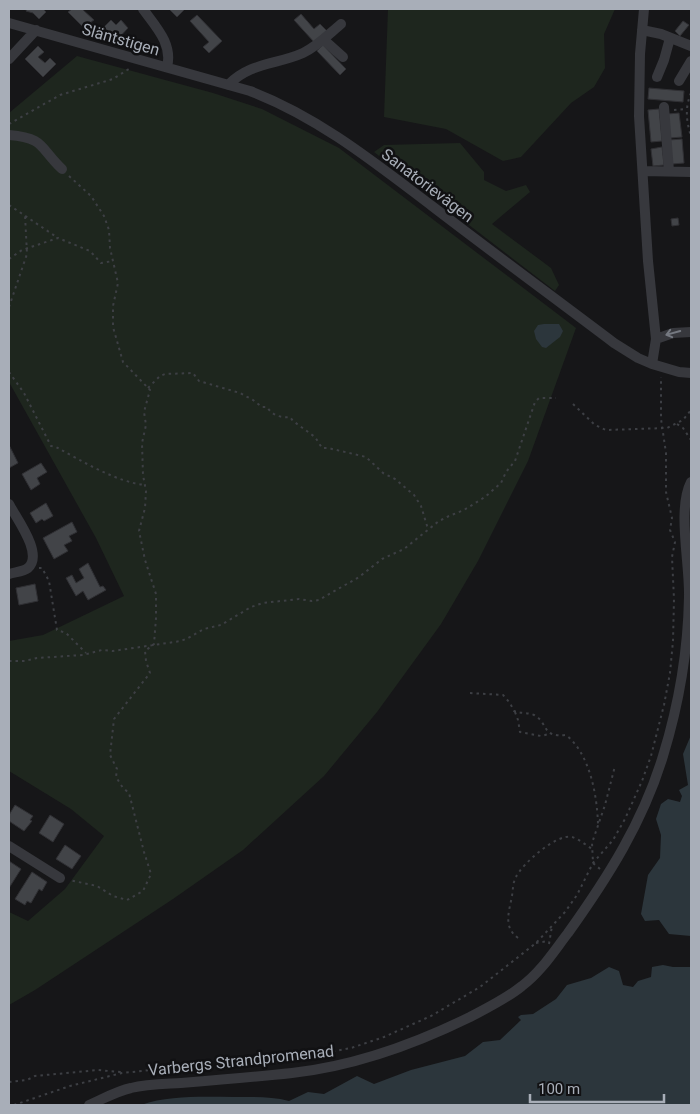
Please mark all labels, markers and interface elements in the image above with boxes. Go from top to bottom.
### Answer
street label: Släntstigen [80,19,162,60]
street label: Sanatorievägen [378,145,477,226]
one-way arrow [665,329,681,339]
street label: Varbergs Strandpromenad [147,1041,335,1080]
scale bar [530,1072,664,1104]
text: 100 m [538,1080,580,1098]

